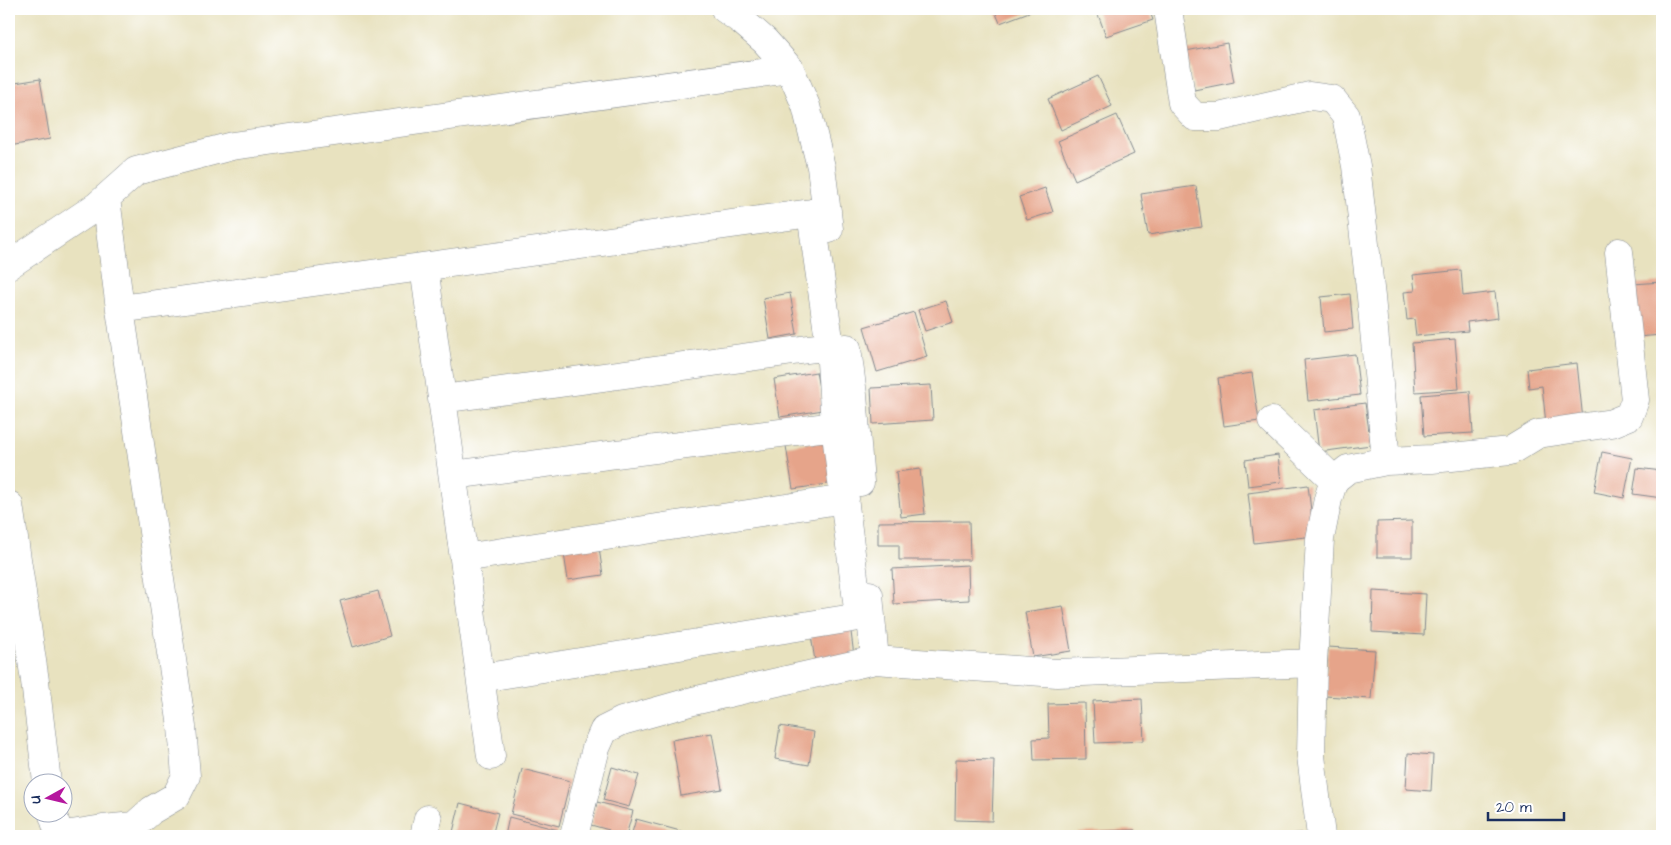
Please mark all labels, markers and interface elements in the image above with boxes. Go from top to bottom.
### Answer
north arrow [22,772,72,822]
scale bar [1488,790,1565,822]
text: U [26,794,47,805]
text: 20 m [1496,797,1532,818]

